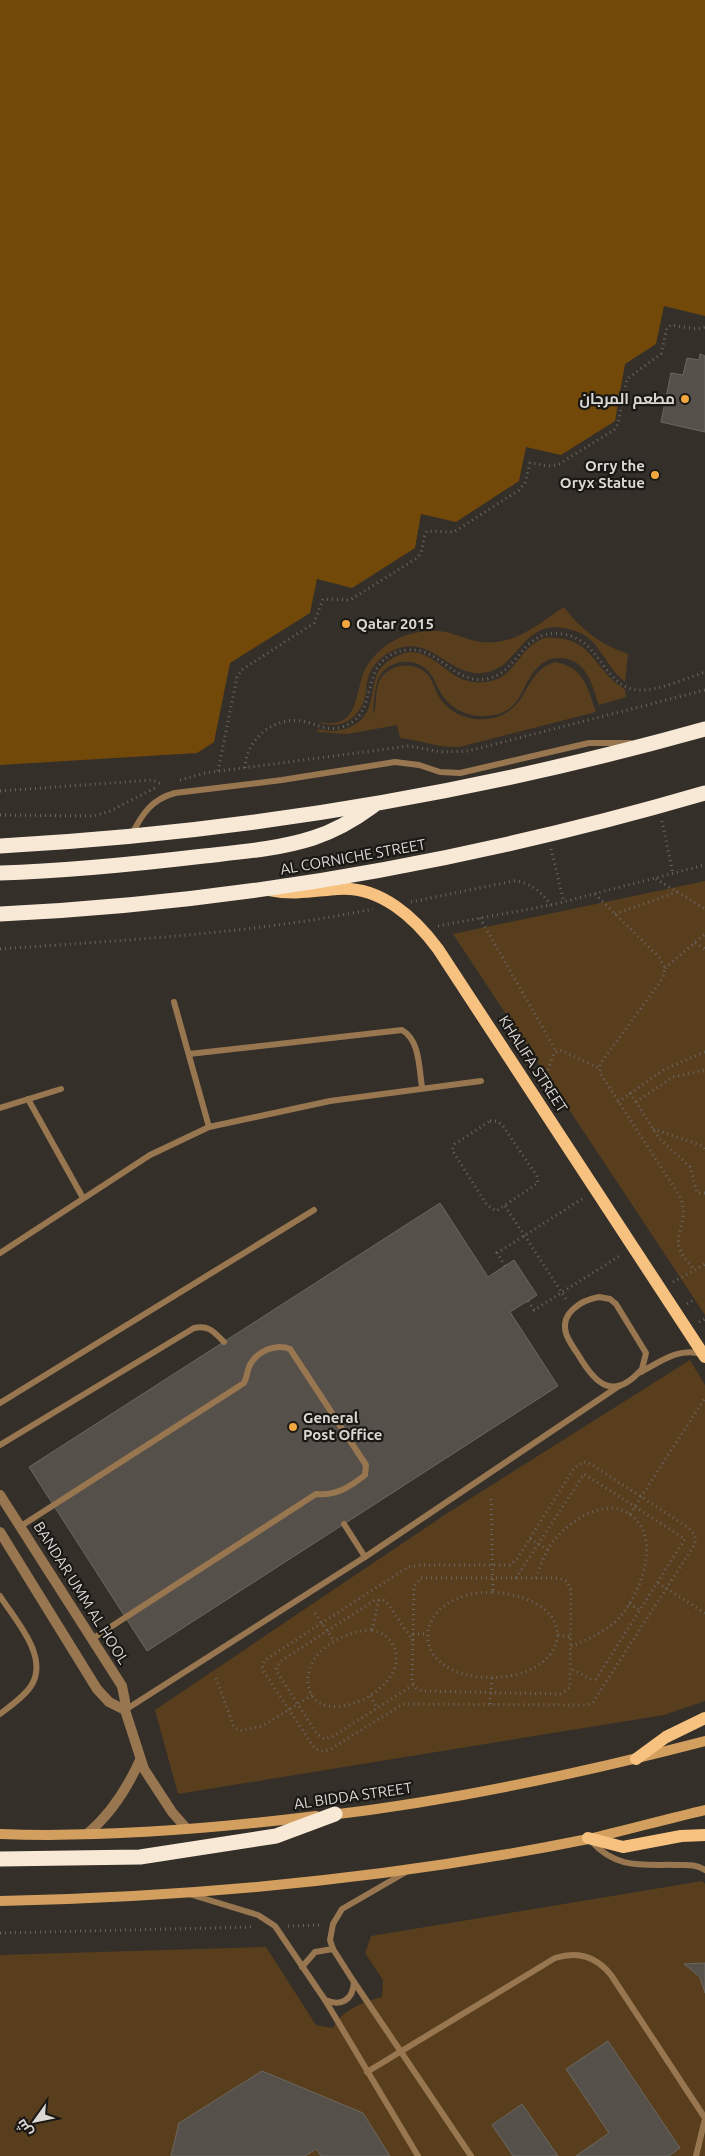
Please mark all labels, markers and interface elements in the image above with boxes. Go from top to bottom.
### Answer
place label: مطعم المرجان [579,390,675,409]
marker: مطعم المرجان [679,393,691,405]
place label: Orry the Oryx Statue [560,457,645,491]
marker: Orry the Oryx Statue [649,469,661,481]
place label: Qatar 2015 [356,615,434,632]
marker: Qatar 2015 [340,618,352,630]
street label: AL CORNICHE STREET [279,835,428,878]
street label: KHALIFA STREET [496,1012,571,1116]
place label: General Post Office [303,1409,382,1443]
marker: General Post Office [287,1421,299,1433]
street label: BANDAR UMM AL HOOL [31,1518,133,1667]
street label: AL BIDDA STREET [293,1779,414,1812]
north arrow [10,2096,60,2146]
text: ش [12,2116,37,2140]

